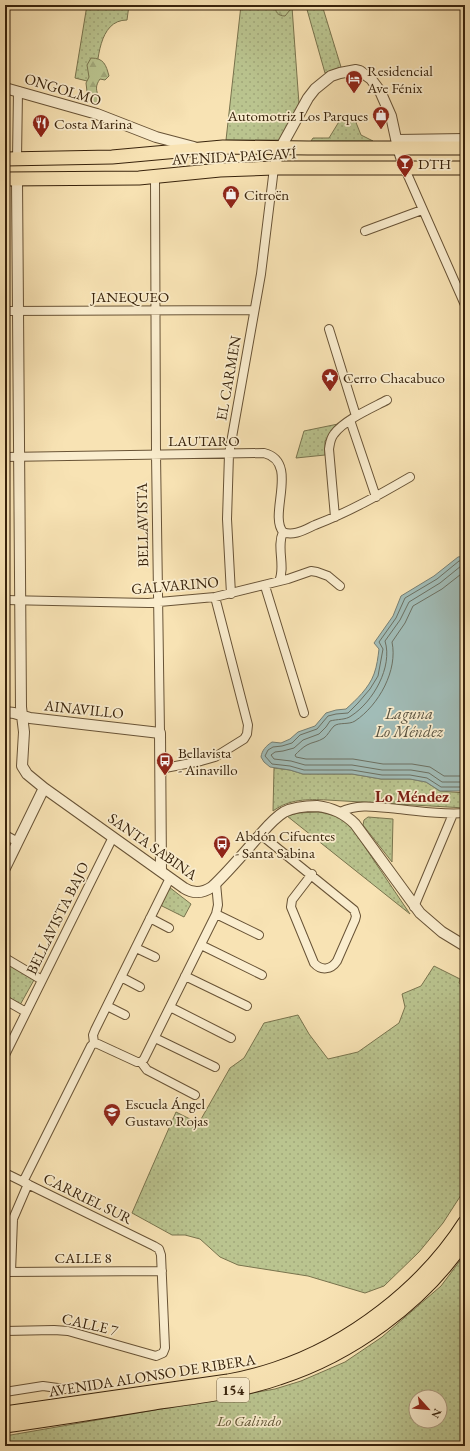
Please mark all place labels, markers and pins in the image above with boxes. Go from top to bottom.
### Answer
place label: Residencial Ave Fénix [366,61,433,97]
hotel icon: Residencial Ave Fénix [344,69,364,94]
shop icon: Automotriz Los Parques [371,105,391,130]
place label: Automotriz Los Parques [226,106,368,125]
restaurant icon: Costa Marina [31,113,51,138]
place label: Costa Marina [54,114,132,133]
bar icon: DTH [395,153,415,178]
place label: DTH [418,154,451,173]
shop icon: Citroën [221,184,241,209]
place label: Citroën [244,185,289,204]
place icon: Cerro Chacabuco [320,367,340,392]
place label: Cerro Chacabuco [343,368,445,387]
place label: Bellavista - Ainavillo [178,743,238,779]
bus stop icon: Bellavista - Ainavillo [155,751,175,776]
place label: Abdón Cifuentes - Santa Sabina [234,826,335,862]
bus stop icon: Abdón Cifuentes - Santa Sabina [212,834,232,859]
place label: Escuela Ángel Gustavo Rojas [125,1094,208,1130]
school or university icon: Escuela Ángel Gustavo Rojas [102,1102,122,1127]

